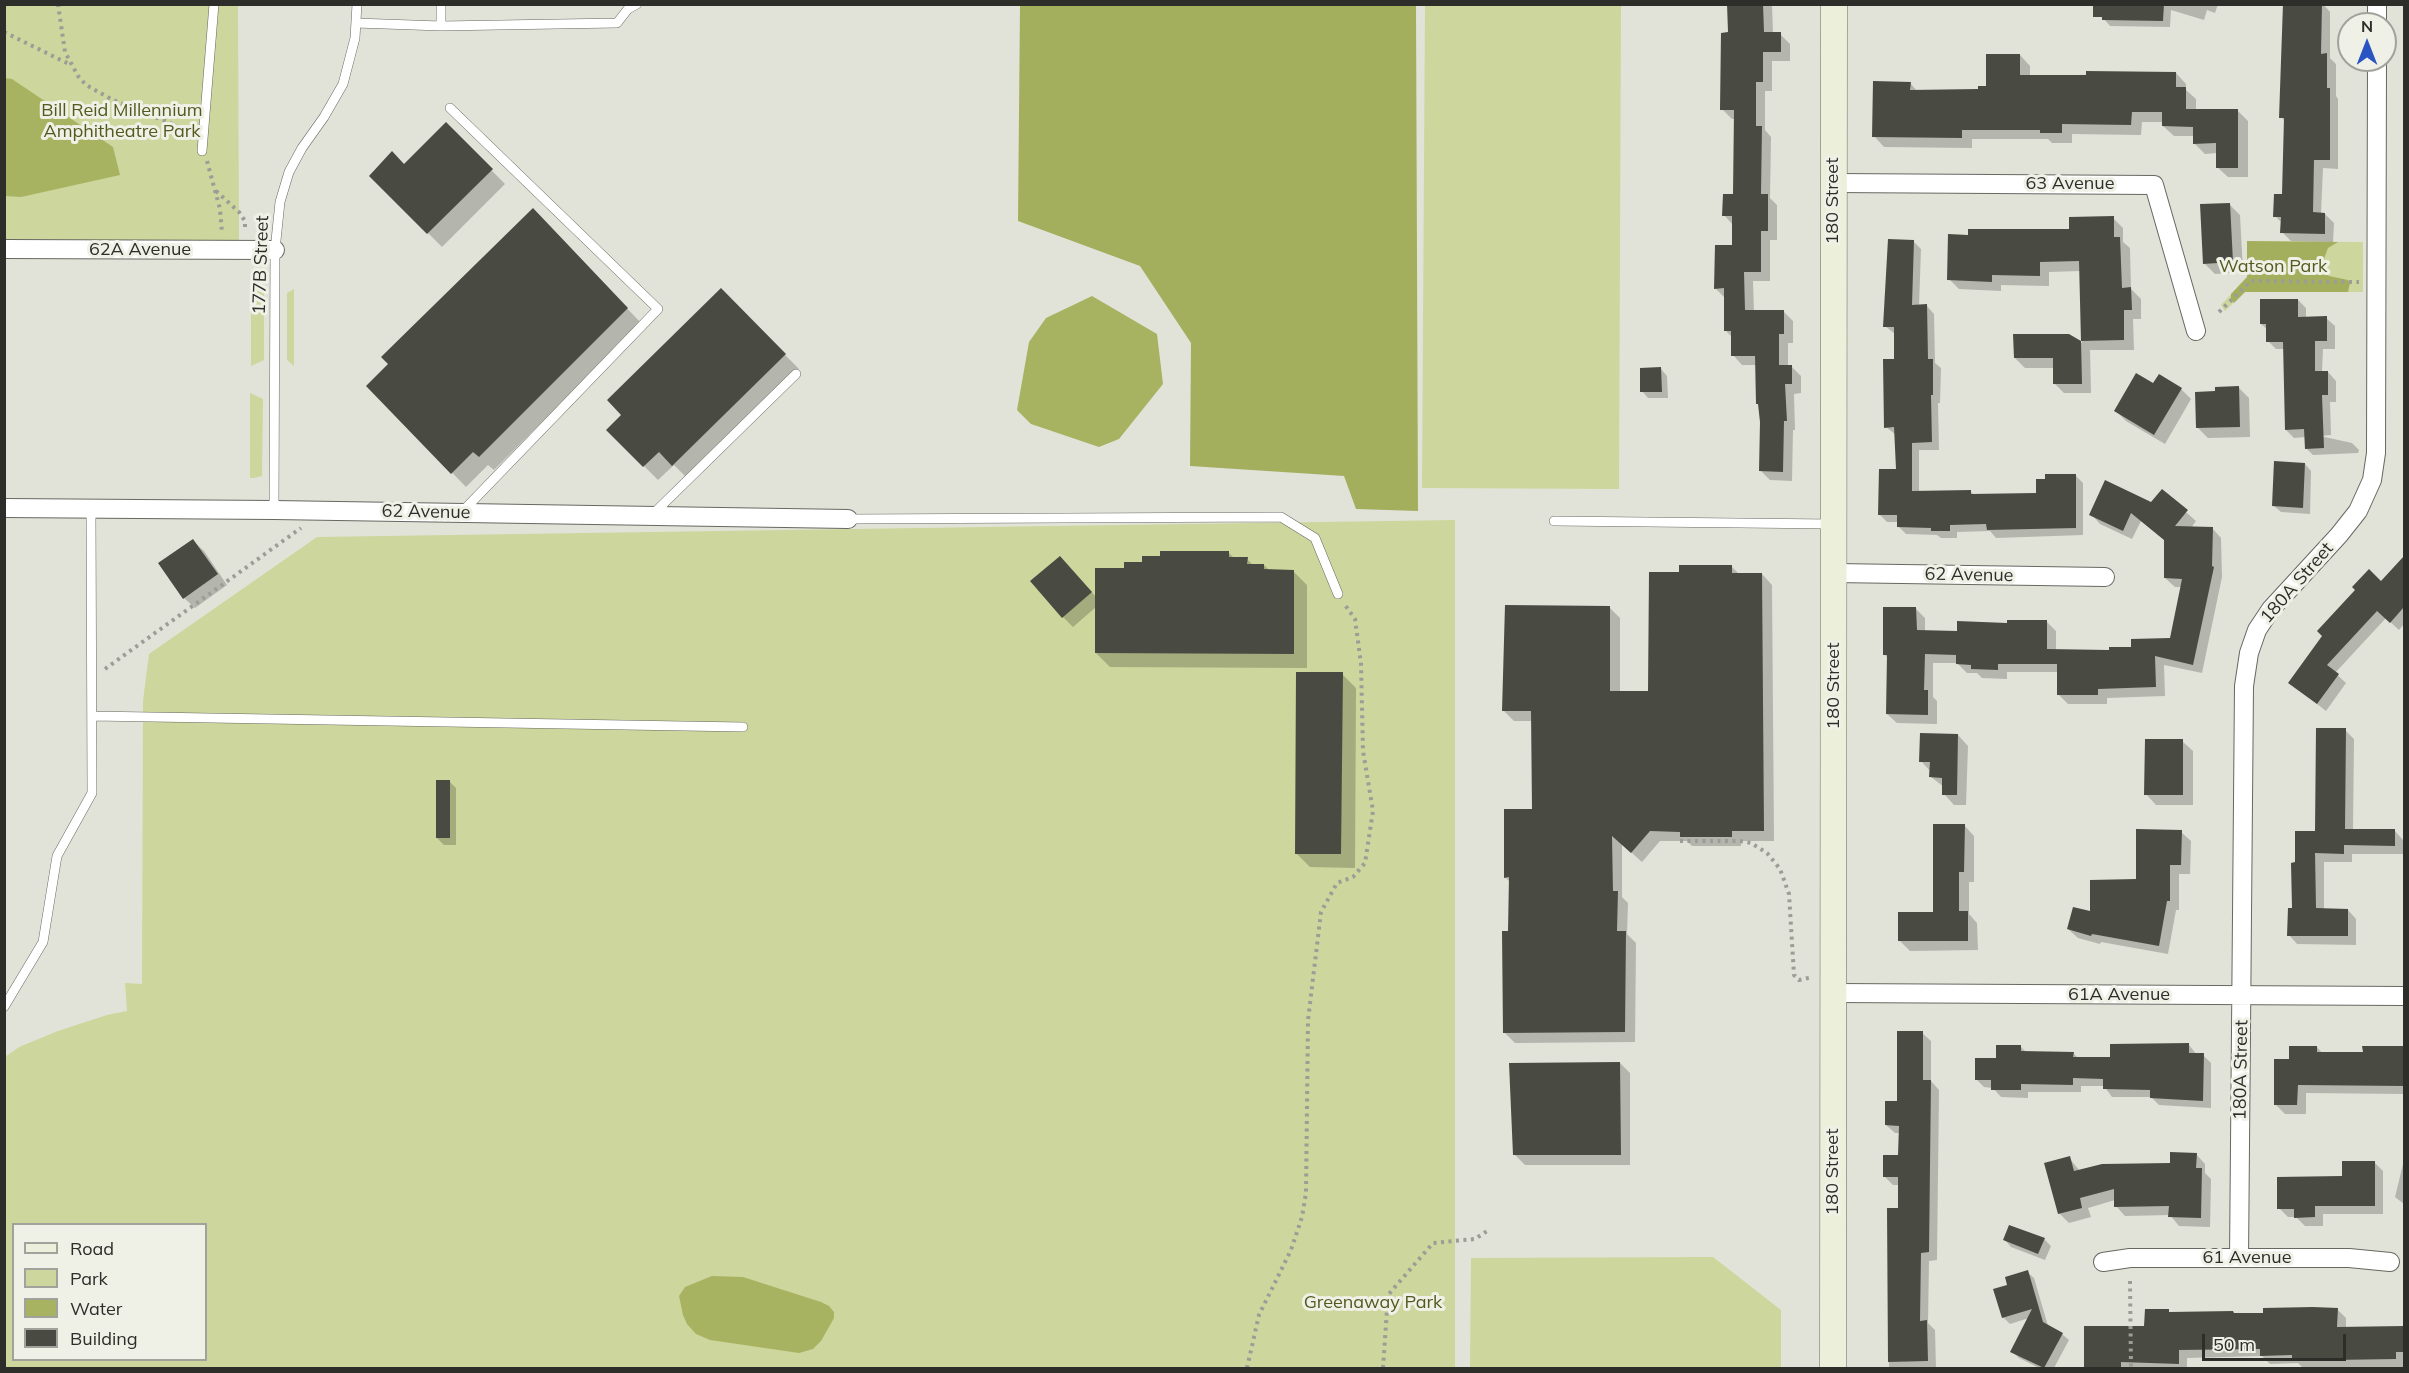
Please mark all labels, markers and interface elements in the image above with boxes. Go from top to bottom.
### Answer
north arrow [2337,12,2397,72]
text: N [2361,16,2373,36]
park label: Bill Reid Millennium Amphitheatre Park [41,100,203,142]
street label: 180 Street [1822,158,1844,244]
street label: 63 Avenue [2026,173,2114,195]
street label: 177B Street [248,215,274,315]
street label: 62A Avenue [89,239,191,261]
park label: Watson Park [2219,256,2327,278]
street label: 62 Avenue [381,500,471,524]
street label: 180A Street [2256,538,2338,628]
street label: 62 Avenue [1924,563,2014,587]
street label: 180 Street [1823,643,1845,729]
street label: 61A Avenue [2068,984,2170,1006]
street label: 180A Street [2229,1020,2253,1120]
street label: 180 Street [1822,1129,1844,1215]
legend [12,1223,207,1361]
text: Road [70,1237,114,1260]
street label: 61 Avenue [2203,1247,2291,1269]
text: Park [70,1267,108,1290]
park label: Greenaway Park [1304,1292,1442,1314]
text: Water [70,1297,122,1320]
scale bar [2205,1322,2349,1360]
text: Building [70,1327,138,1350]
text: 50 m [2213,1333,2255,1356]

